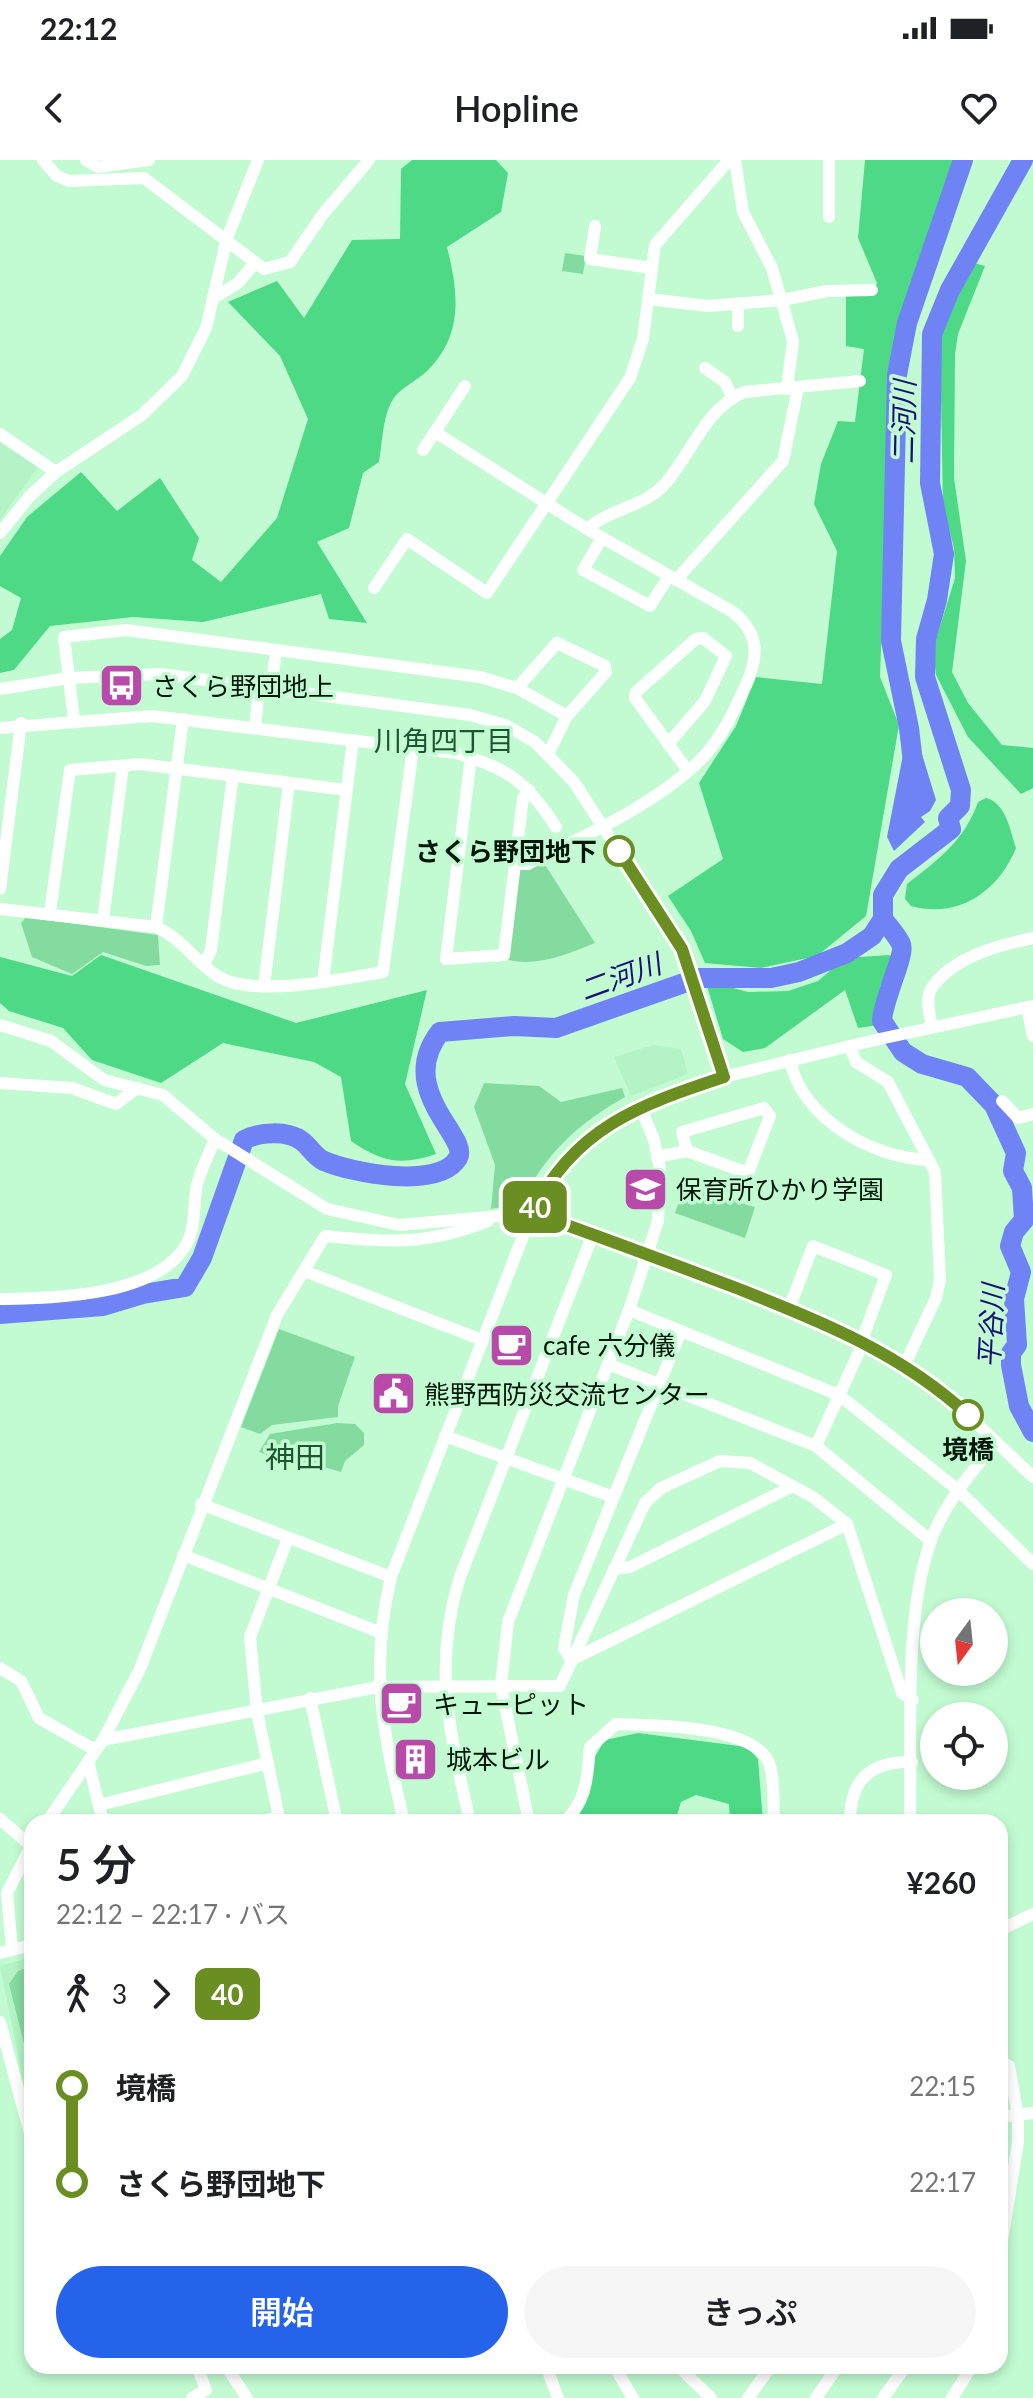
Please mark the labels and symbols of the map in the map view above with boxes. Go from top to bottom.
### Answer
water label: 二河川 [885,377,921,464]
bus stop icon: さくら野団地上 [97,662,145,710]
place label: さくら野団地上 [152,670,334,702]
district label: 川角四丁目 [374,723,514,757]
place label: さくら野団地下 [415,835,597,867]
marker: さくら野団地下 [604,836,634,866]
water label: 二河川 [575,945,668,1006]
school or university icon: 保育所ひかり学園 [621,1165,669,1213]
place label: 保育所ひかり学園 [676,1173,884,1205]
line badge: 40 [499,1181,571,1233]
water label: 平谷川 [971,1280,1009,1369]
cafe icon: cafe 六分儀 [488,1321,536,1369]
place label: cafe 六分儀 [543,1329,675,1361]
public building icon: 熊野西防災交流センター [369,1370,417,1418]
place label: 熊野西防災交流センター [424,1378,710,1410]
marker: 境橋 [953,1400,983,1430]
place label: 境橋 [942,1433,994,1465]
district label: 神田 [265,1438,325,1474]
north arrow [920,1598,1008,1686]
cafe icon: キューピット [378,1680,426,1728]
place label: キューピット [433,1688,589,1720]
building icon: 城本ビル [391,1735,439,1783]
place label: 城本ビル [446,1743,550,1775]

